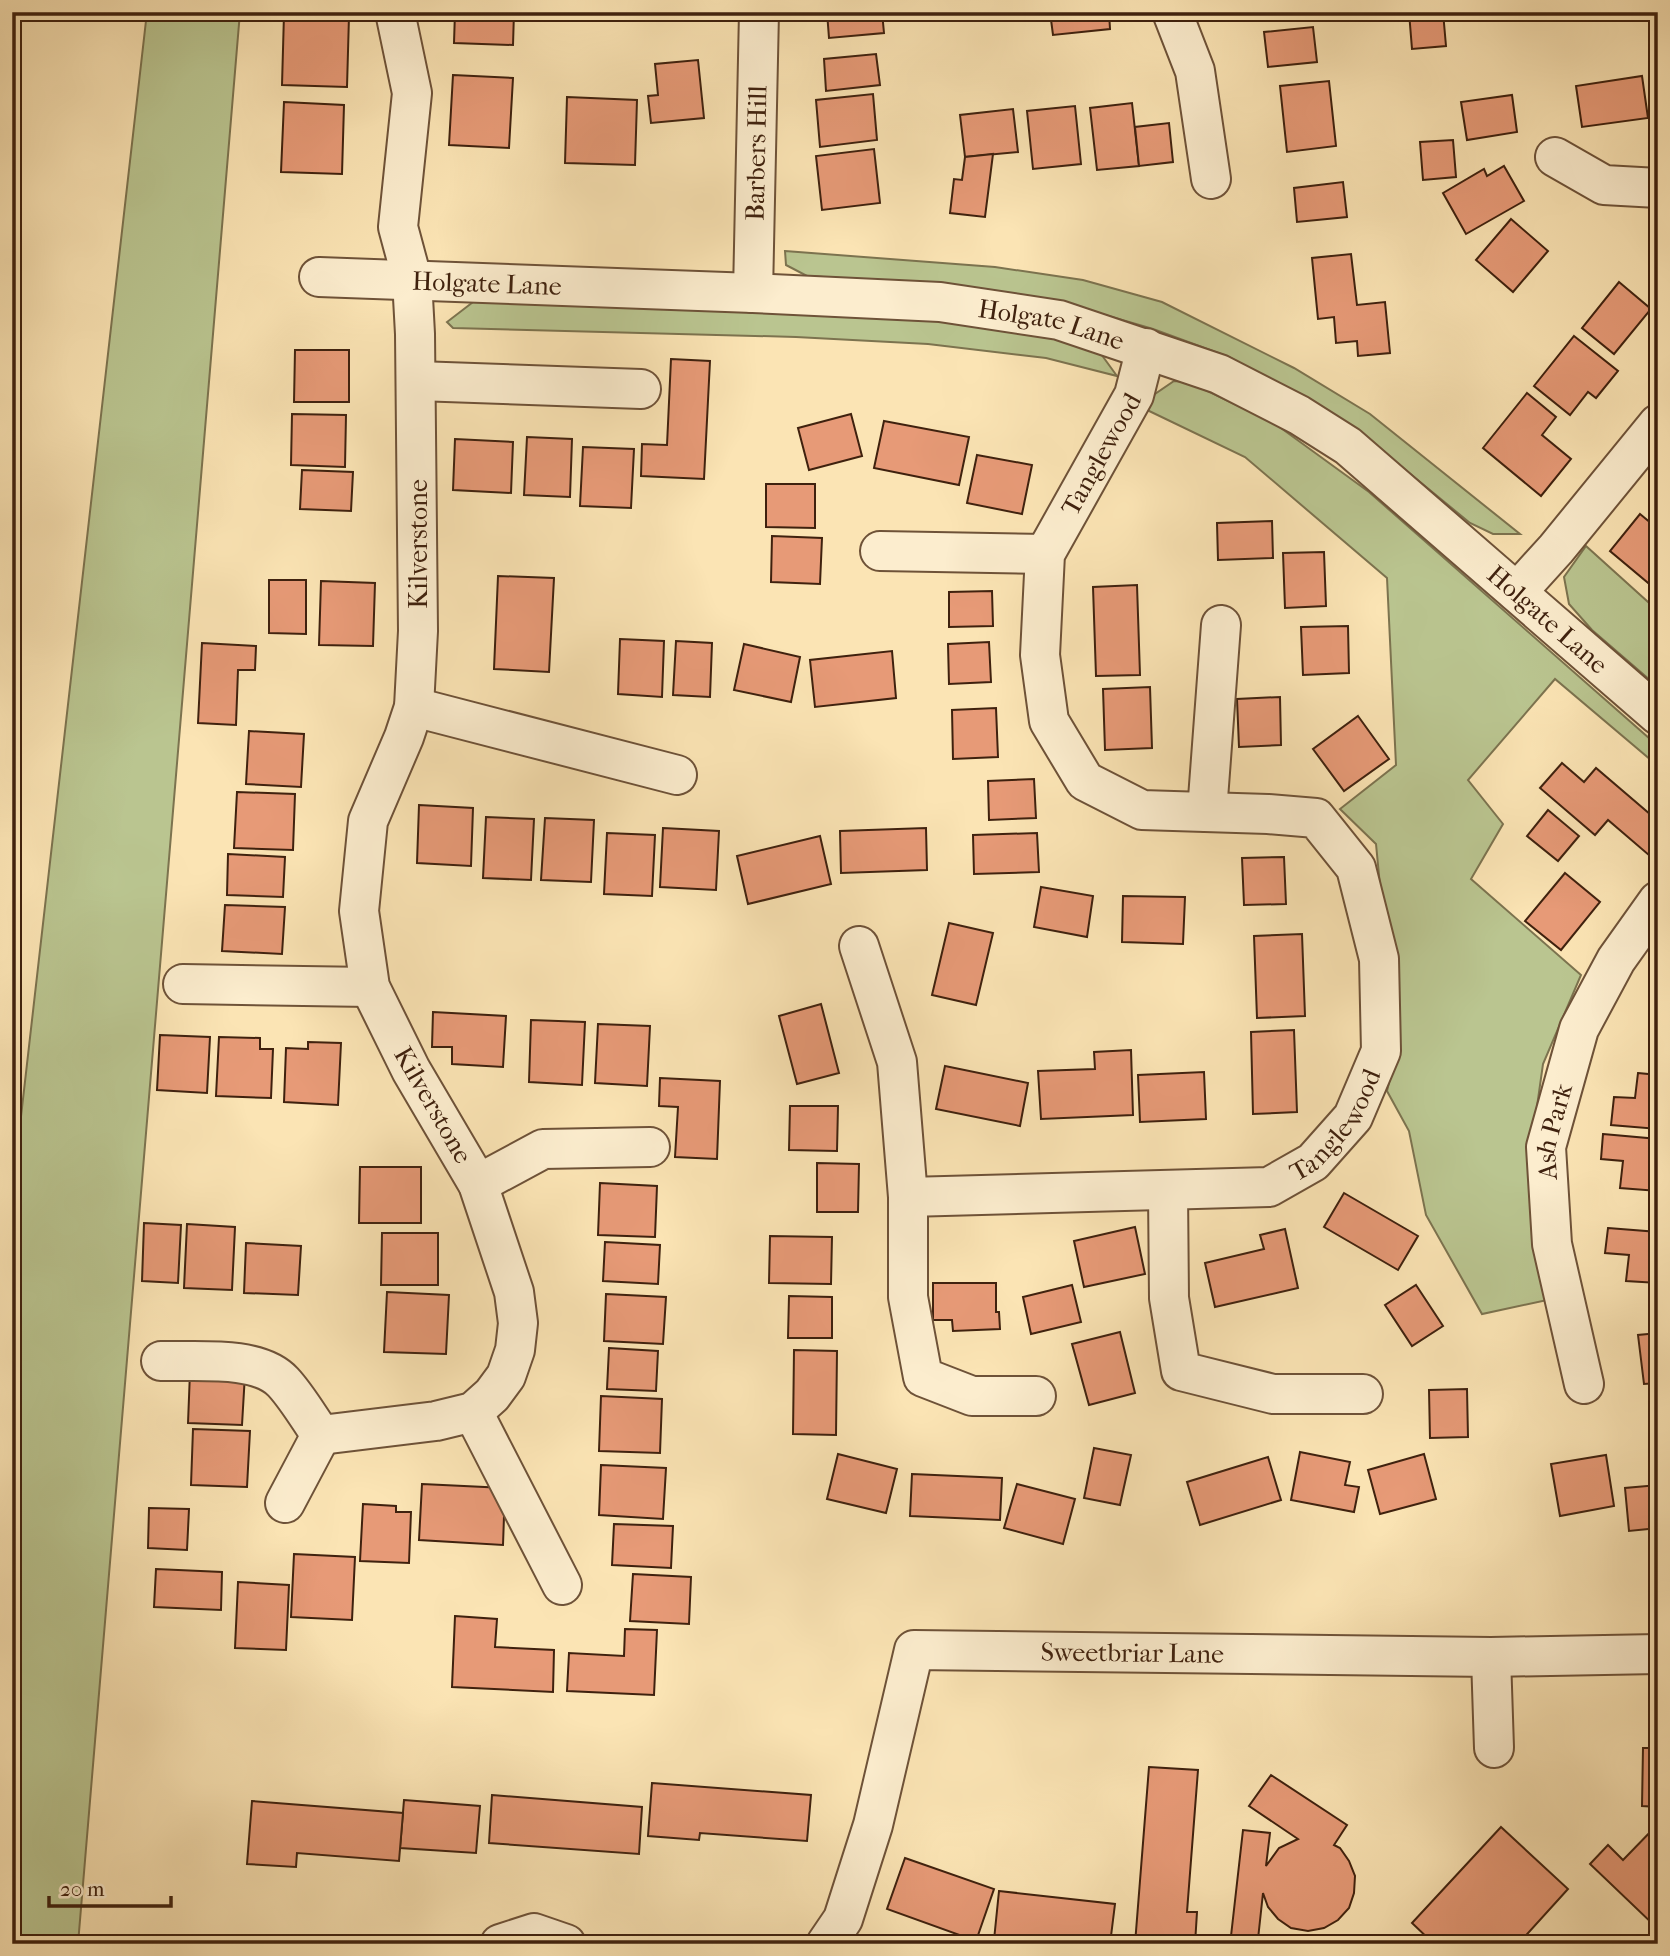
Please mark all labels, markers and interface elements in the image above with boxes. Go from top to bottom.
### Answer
street label: Barbers Hill [739,85,773,221]
street label: Holgate Lane [412,265,562,301]
street label: Holgate Lane [976,292,1128,356]
street label: Tanglewood [1054,387,1148,521]
street label: Kilverstone [403,479,434,609]
street label: Holgate Lane [1481,559,1614,680]
street label: Kilverstone [387,1041,479,1169]
street label: Tanglewood [1284,1063,1387,1188]
street label: Ash Park [1529,1079,1579,1182]
street label: Sweetbriar Lane [1040,1636,1224,1669]
scale bar [49,1865,172,1909]
text: 20 m [60,1877,105,1901]

